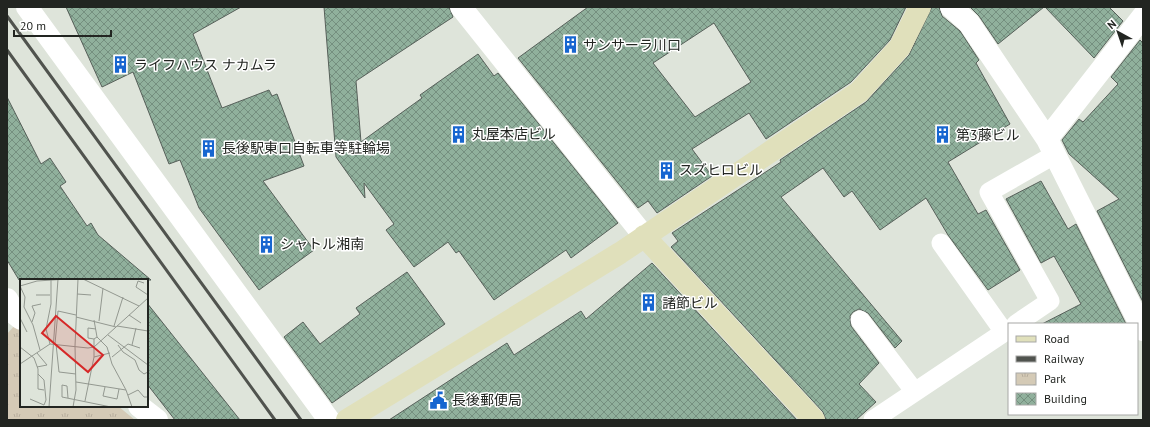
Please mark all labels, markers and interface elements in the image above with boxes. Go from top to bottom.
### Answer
scale bar [14,12,111,38]
north arrow [1098,12,1138,52]
text: N [1104,17,1119,32]
text: 20 m [20,18,46,33]
building icon: サンサーラ川口 [560,35,580,55]
place label: サンサーラ川口 [583,36,681,54]
building icon: ライフハウス ナカムラ [111,55,131,75]
place label: ライフハウス ナカムラ [134,56,277,74]
building icon: 丸屋本店ビル [449,124,469,144]
place label: 丸屋本店ビル [472,125,556,143]
building icon: 第3藤ビル [933,125,953,145]
place label: 第3藤ビル [956,126,1020,144]
building icon: 長後駅東口自転車等駐輪場 [199,138,219,158]
place label: 長後駅東口自転車等駐輪場 [222,139,390,157]
building icon: スズヒロビル [656,160,676,180]
place label: スズヒロビル [679,161,763,179]
building icon: シャトル湘南 [257,234,277,254]
place label: シャトル湘南 [280,235,364,253]
inset map [20,279,148,407]
building icon: 諸節ビル [639,293,659,313]
place label: 諸節ビル [662,294,718,312]
legend [1008,323,1138,415]
text: Road [1044,331,1069,346]
text: Railway [1044,351,1084,366]
text: Park [1044,371,1066,386]
public building icon: 長後郵便局 [429,390,449,410]
place label: 長後郵便局 [452,391,522,409]
text: Building [1044,391,1087,406]

